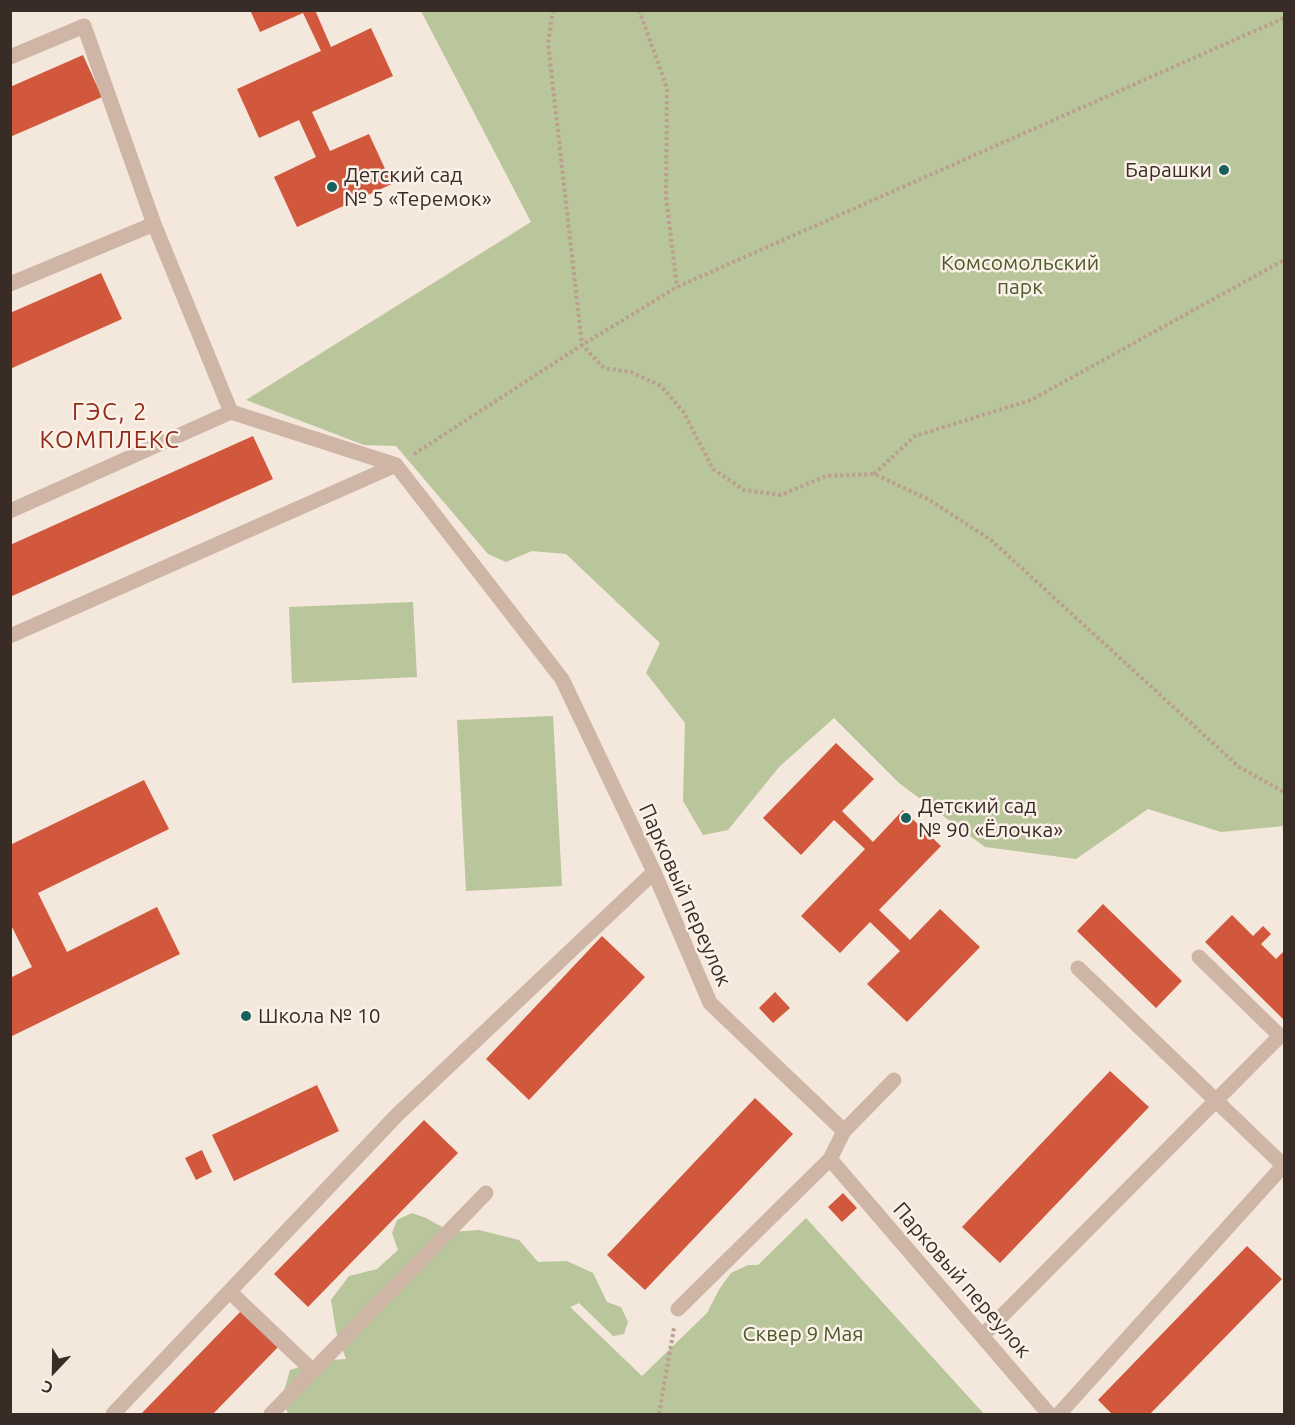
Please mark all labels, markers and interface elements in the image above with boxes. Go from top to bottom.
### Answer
place label: Барашки [1125,157,1212,183]
place label: Детский сад № 5 «Теремок» [344,162,491,212]
marker: Барашки [1217,163,1231,177]
marker: Детский сад № 5 «Теремок» [325,180,339,194]
park label: Комсомольский парк [941,250,1099,300]
district label: ГЭС, 2 КОМПЛЕКС [40,398,180,454]
place label: Детский сад № 90 «Ёлочка» [918,793,1063,843]
street label: Парковый переулок [633,800,737,990]
marker: Детский сад № 90 «Ёлочка» [899,811,913,825]
place label: Школа № 10 [258,1003,381,1029]
marker: Школа № 10 [239,1009,253,1023]
street label: Парковый переулок [888,1197,1036,1363]
park label: Сквер 9 Мая [743,1321,863,1347]
north arrow [24,1341,84,1401]
text: С [39,1377,55,1398]

